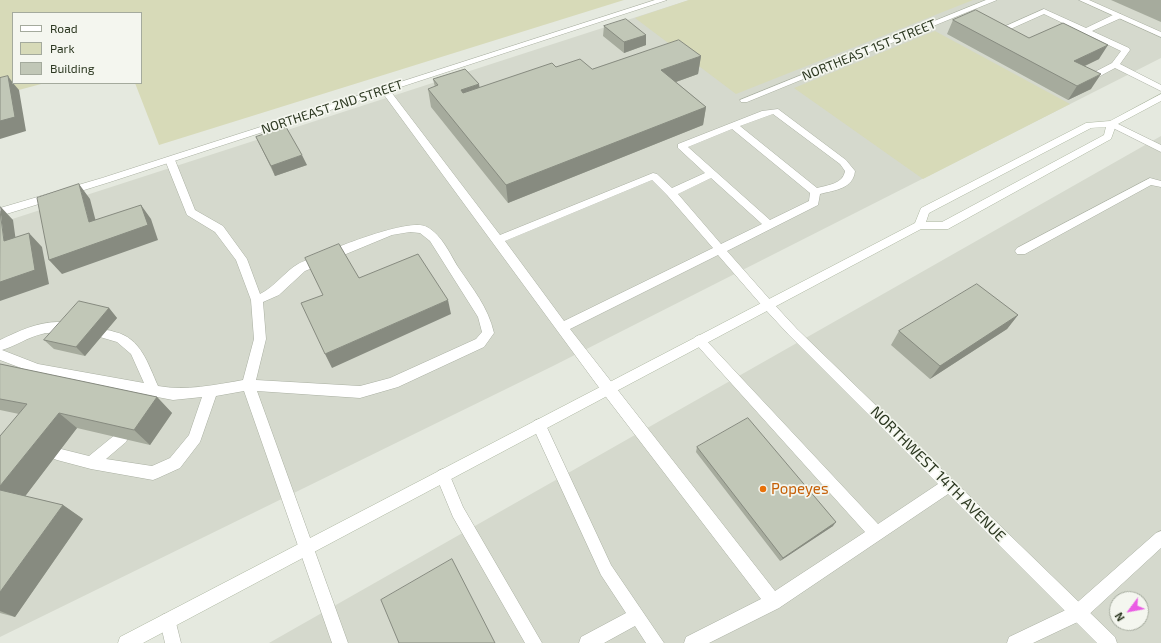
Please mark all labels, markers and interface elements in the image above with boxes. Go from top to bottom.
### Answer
legend [12,12,142,84]
street label: NORTHEAST 1ST STREET [800,16,938,84]
text: Road [50,21,78,35]
text: Park [50,41,75,55]
text: Building [50,61,94,75]
street label: NORTHEAST 2ND STREET [259,77,405,137]
street label: NORTHWEST 14TH AVENUE [867,403,1009,545]
place label: Popeyes [771,480,829,498]
marker: Popeyes [758,484,768,494]
north arrow [1109,591,1149,631]
text: N [1112,610,1127,624]

